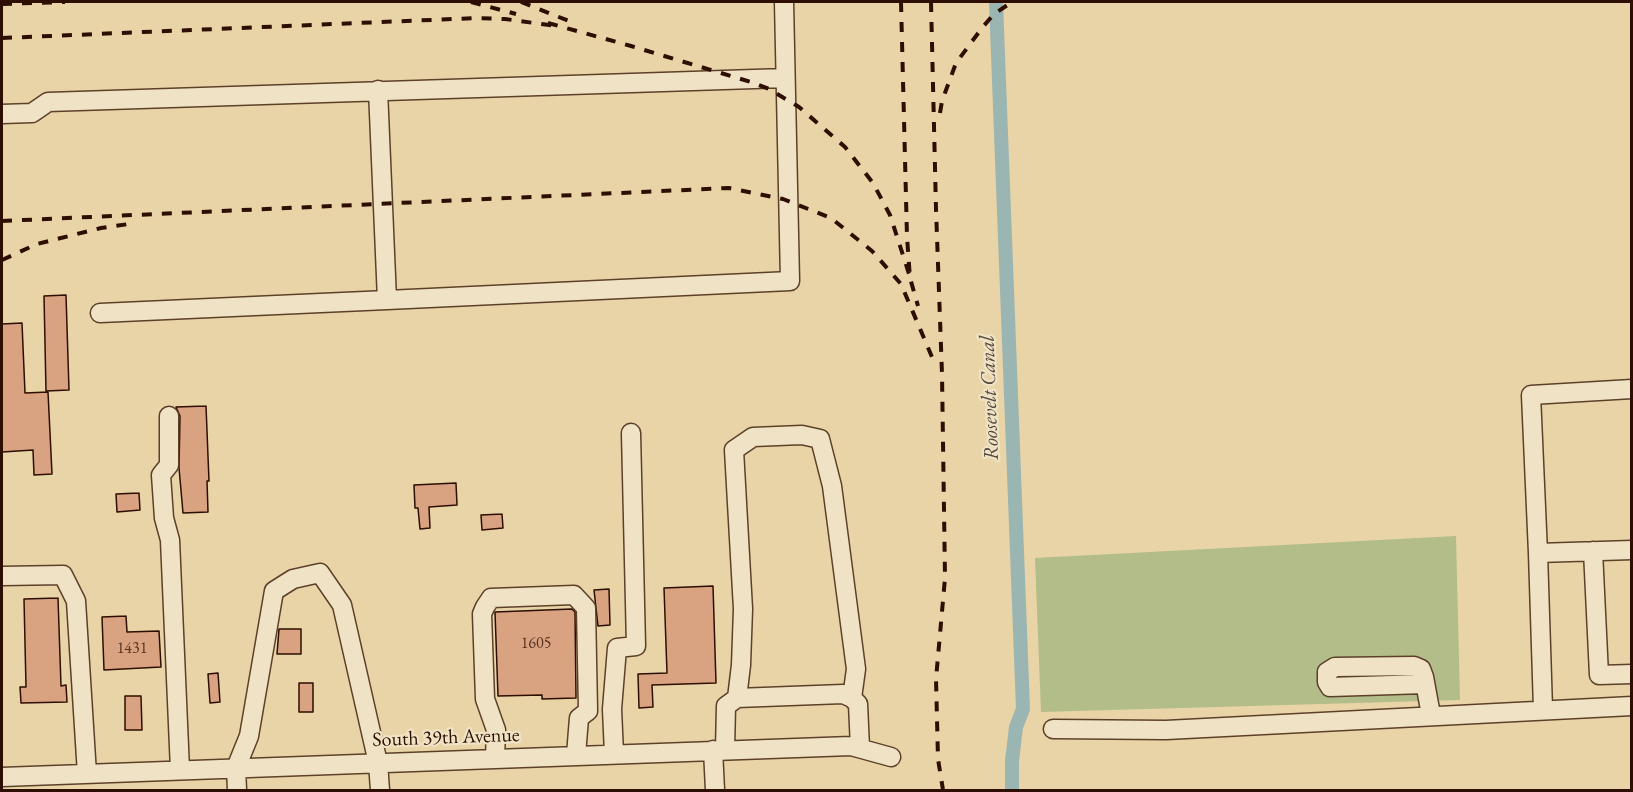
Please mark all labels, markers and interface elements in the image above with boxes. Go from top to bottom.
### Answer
water label: Roosevelt Canal [975,335,1005,461]
house number: 1605 [521,634,551,654]
house number: 1431 [117,639,147,659]
street label: South 39th Avenue [372,723,520,753]

